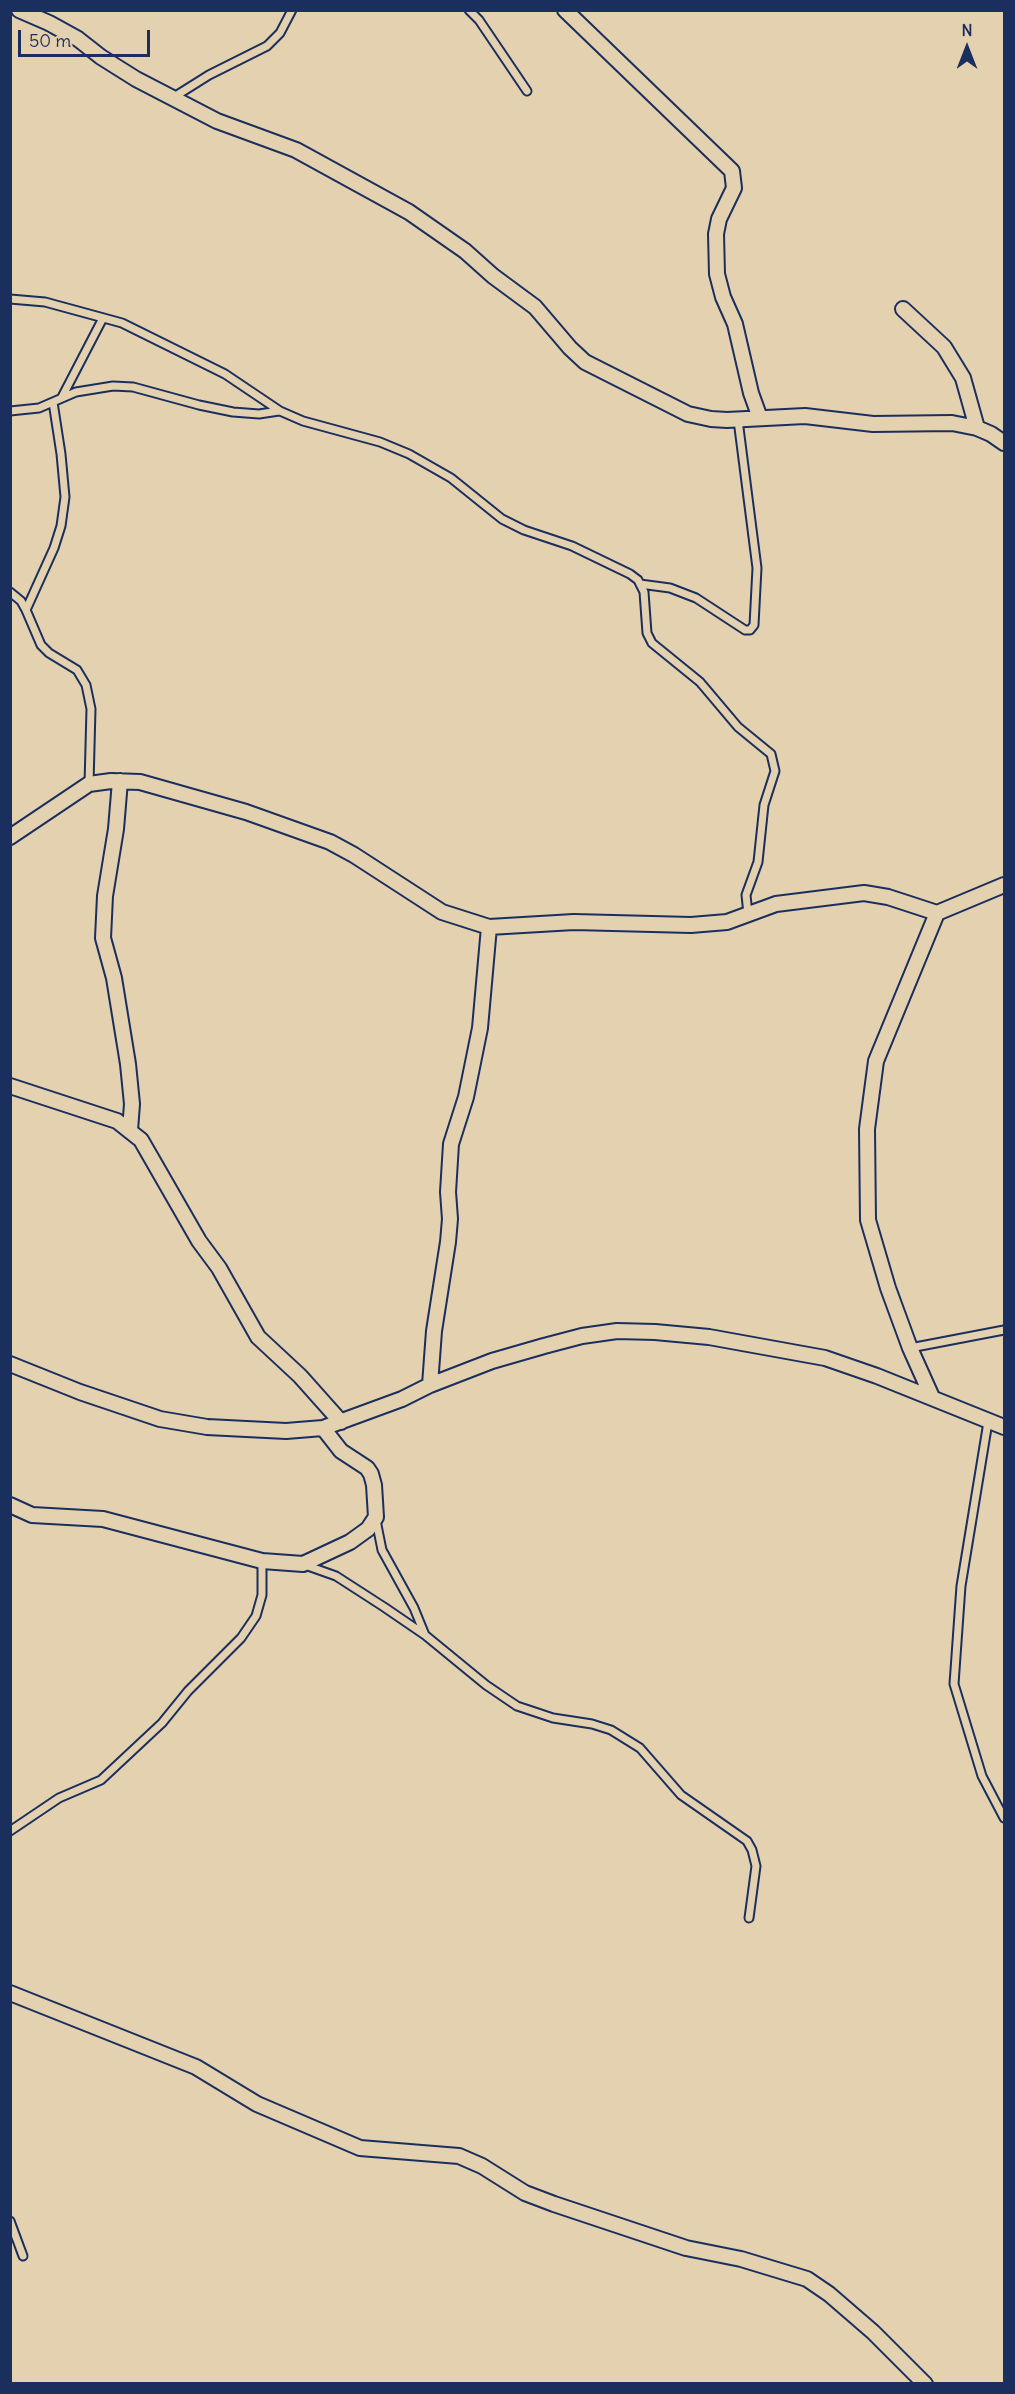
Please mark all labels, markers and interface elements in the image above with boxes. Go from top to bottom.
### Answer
scale bar [21,18,153,56]
north arrow [937,18,997,78]
text: N [961,20,973,40]
text: 50 m [29,29,71,52]

